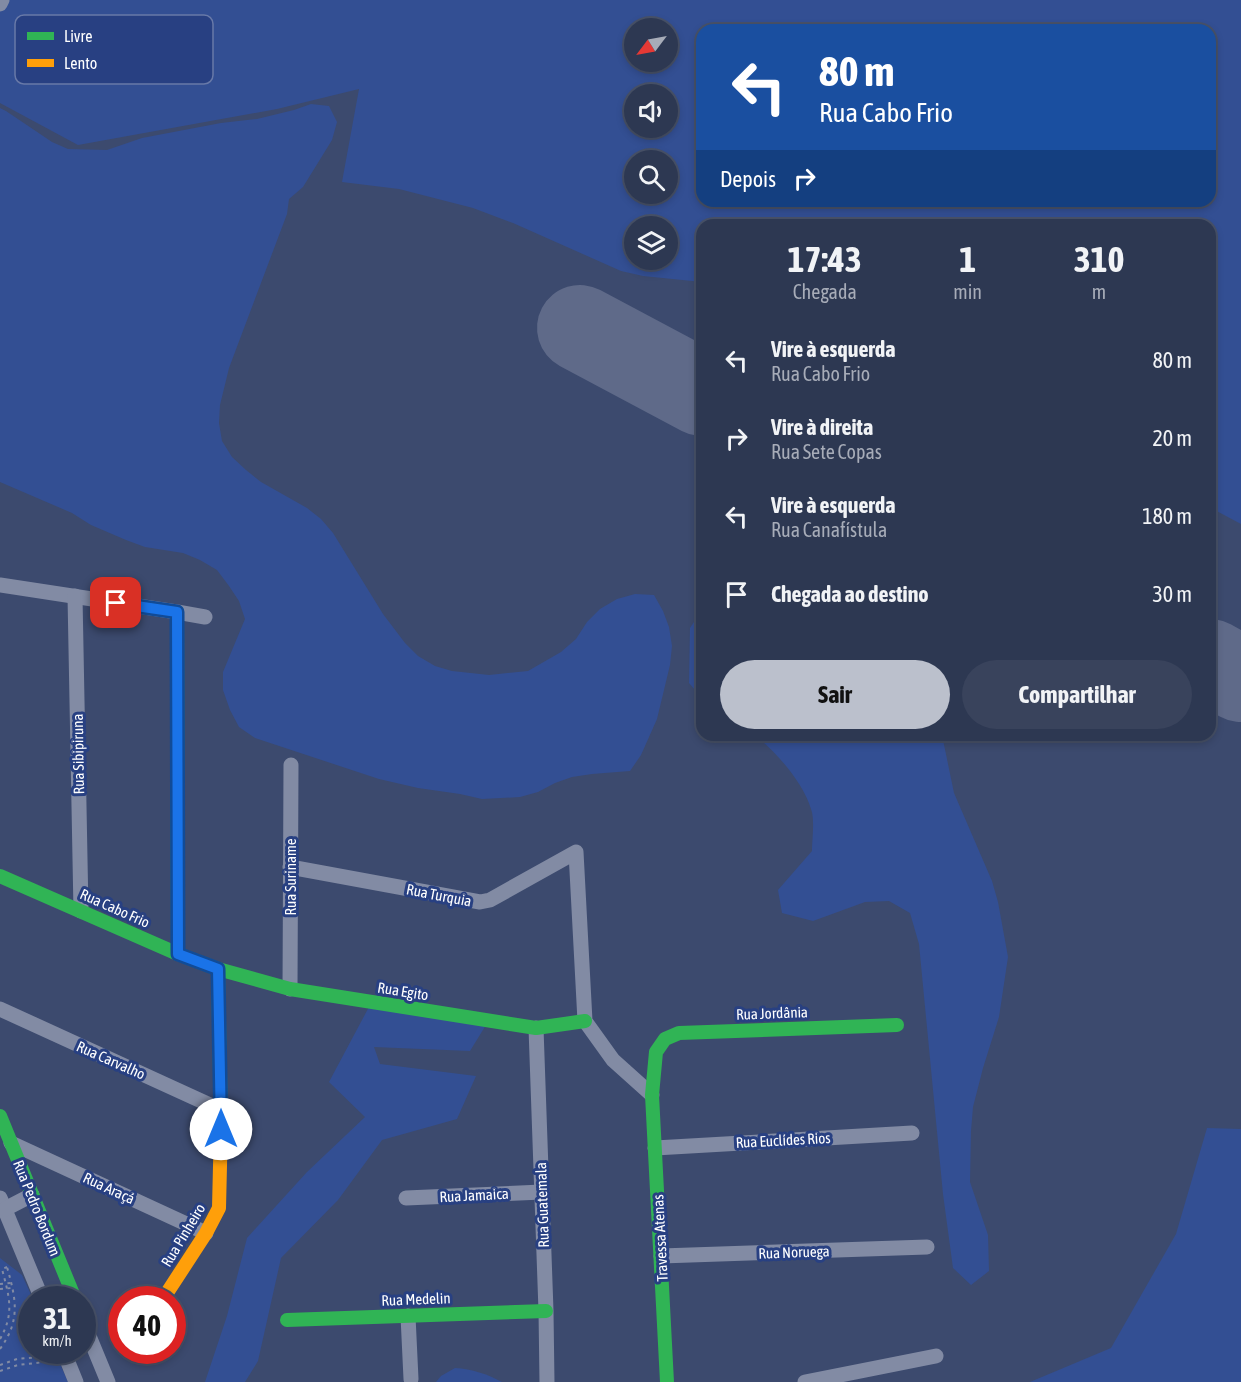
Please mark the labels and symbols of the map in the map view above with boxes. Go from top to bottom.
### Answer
legend [15,15,213,84]
north arrow [624,18,678,72]
text: Livre [64,27,92,45]
text: Lento [64,54,97,72]
pin [90,577,141,628]
street label: Rua Sibipiruna [69,714,87,794]
street label: Rua Suriname [282,838,299,916]
street label: Rua Turquia [405,880,473,910]
street label: Rua Cabo Frio [78,885,152,931]
street label: Rua Egito [376,979,430,1003]
street label: Rua Jordânia [736,1003,808,1023]
street label: Rua Carvalho [74,1037,148,1083]
position arrow [189,1097,253,1161]
street label: Rua Euclídes Rios [735,1129,831,1151]
street label: Rua Pedro Bordum [10,1157,64,1259]
street label: Rua Guatemala [532,1162,552,1248]
street label: Rua Araçá [81,1169,137,1207]
street label: Rua Jamaica [439,1185,509,1205]
street label: Travessa Atenas [649,1194,671,1282]
street label: Rua Pinheiro [158,1200,208,1270]
street label: Rua Noruega [758,1242,830,1262]
speed limit sign: 40 [108,1286,186,1364]
street label: Rua Medelin [381,1289,451,1309]

